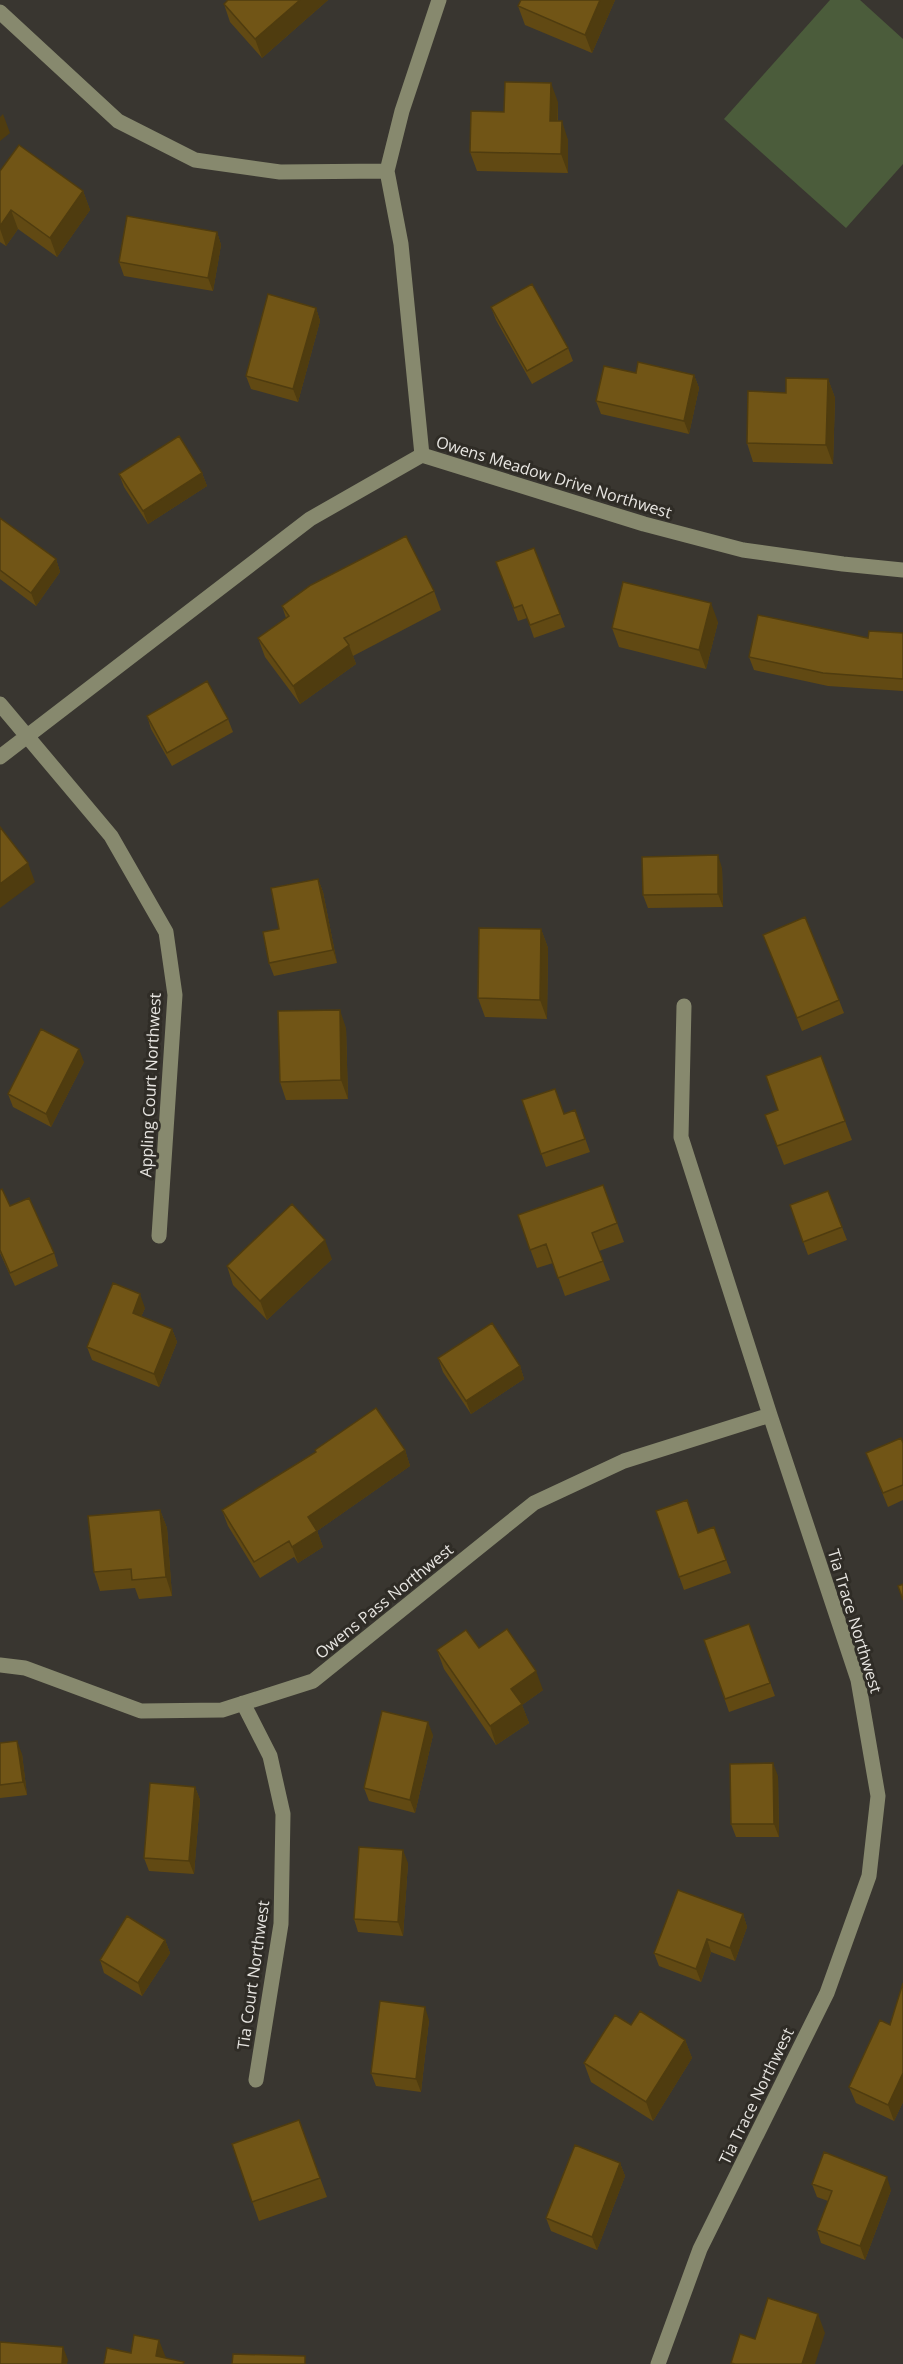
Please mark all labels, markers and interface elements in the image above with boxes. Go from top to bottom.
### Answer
street label: Owens Meadow Drive Northwest [433,431,675,523]
street label: Appling Court Northwest [134,992,166,1178]
street label: Owens Pass Northwest [310,1538,458,1664]
street label: Tia Trace Northwest [823,1546,887,1696]
street label: Tia Court Northwest [232,1899,274,2051]
street label: Tia Trace Northwest [713,2024,799,2168]

